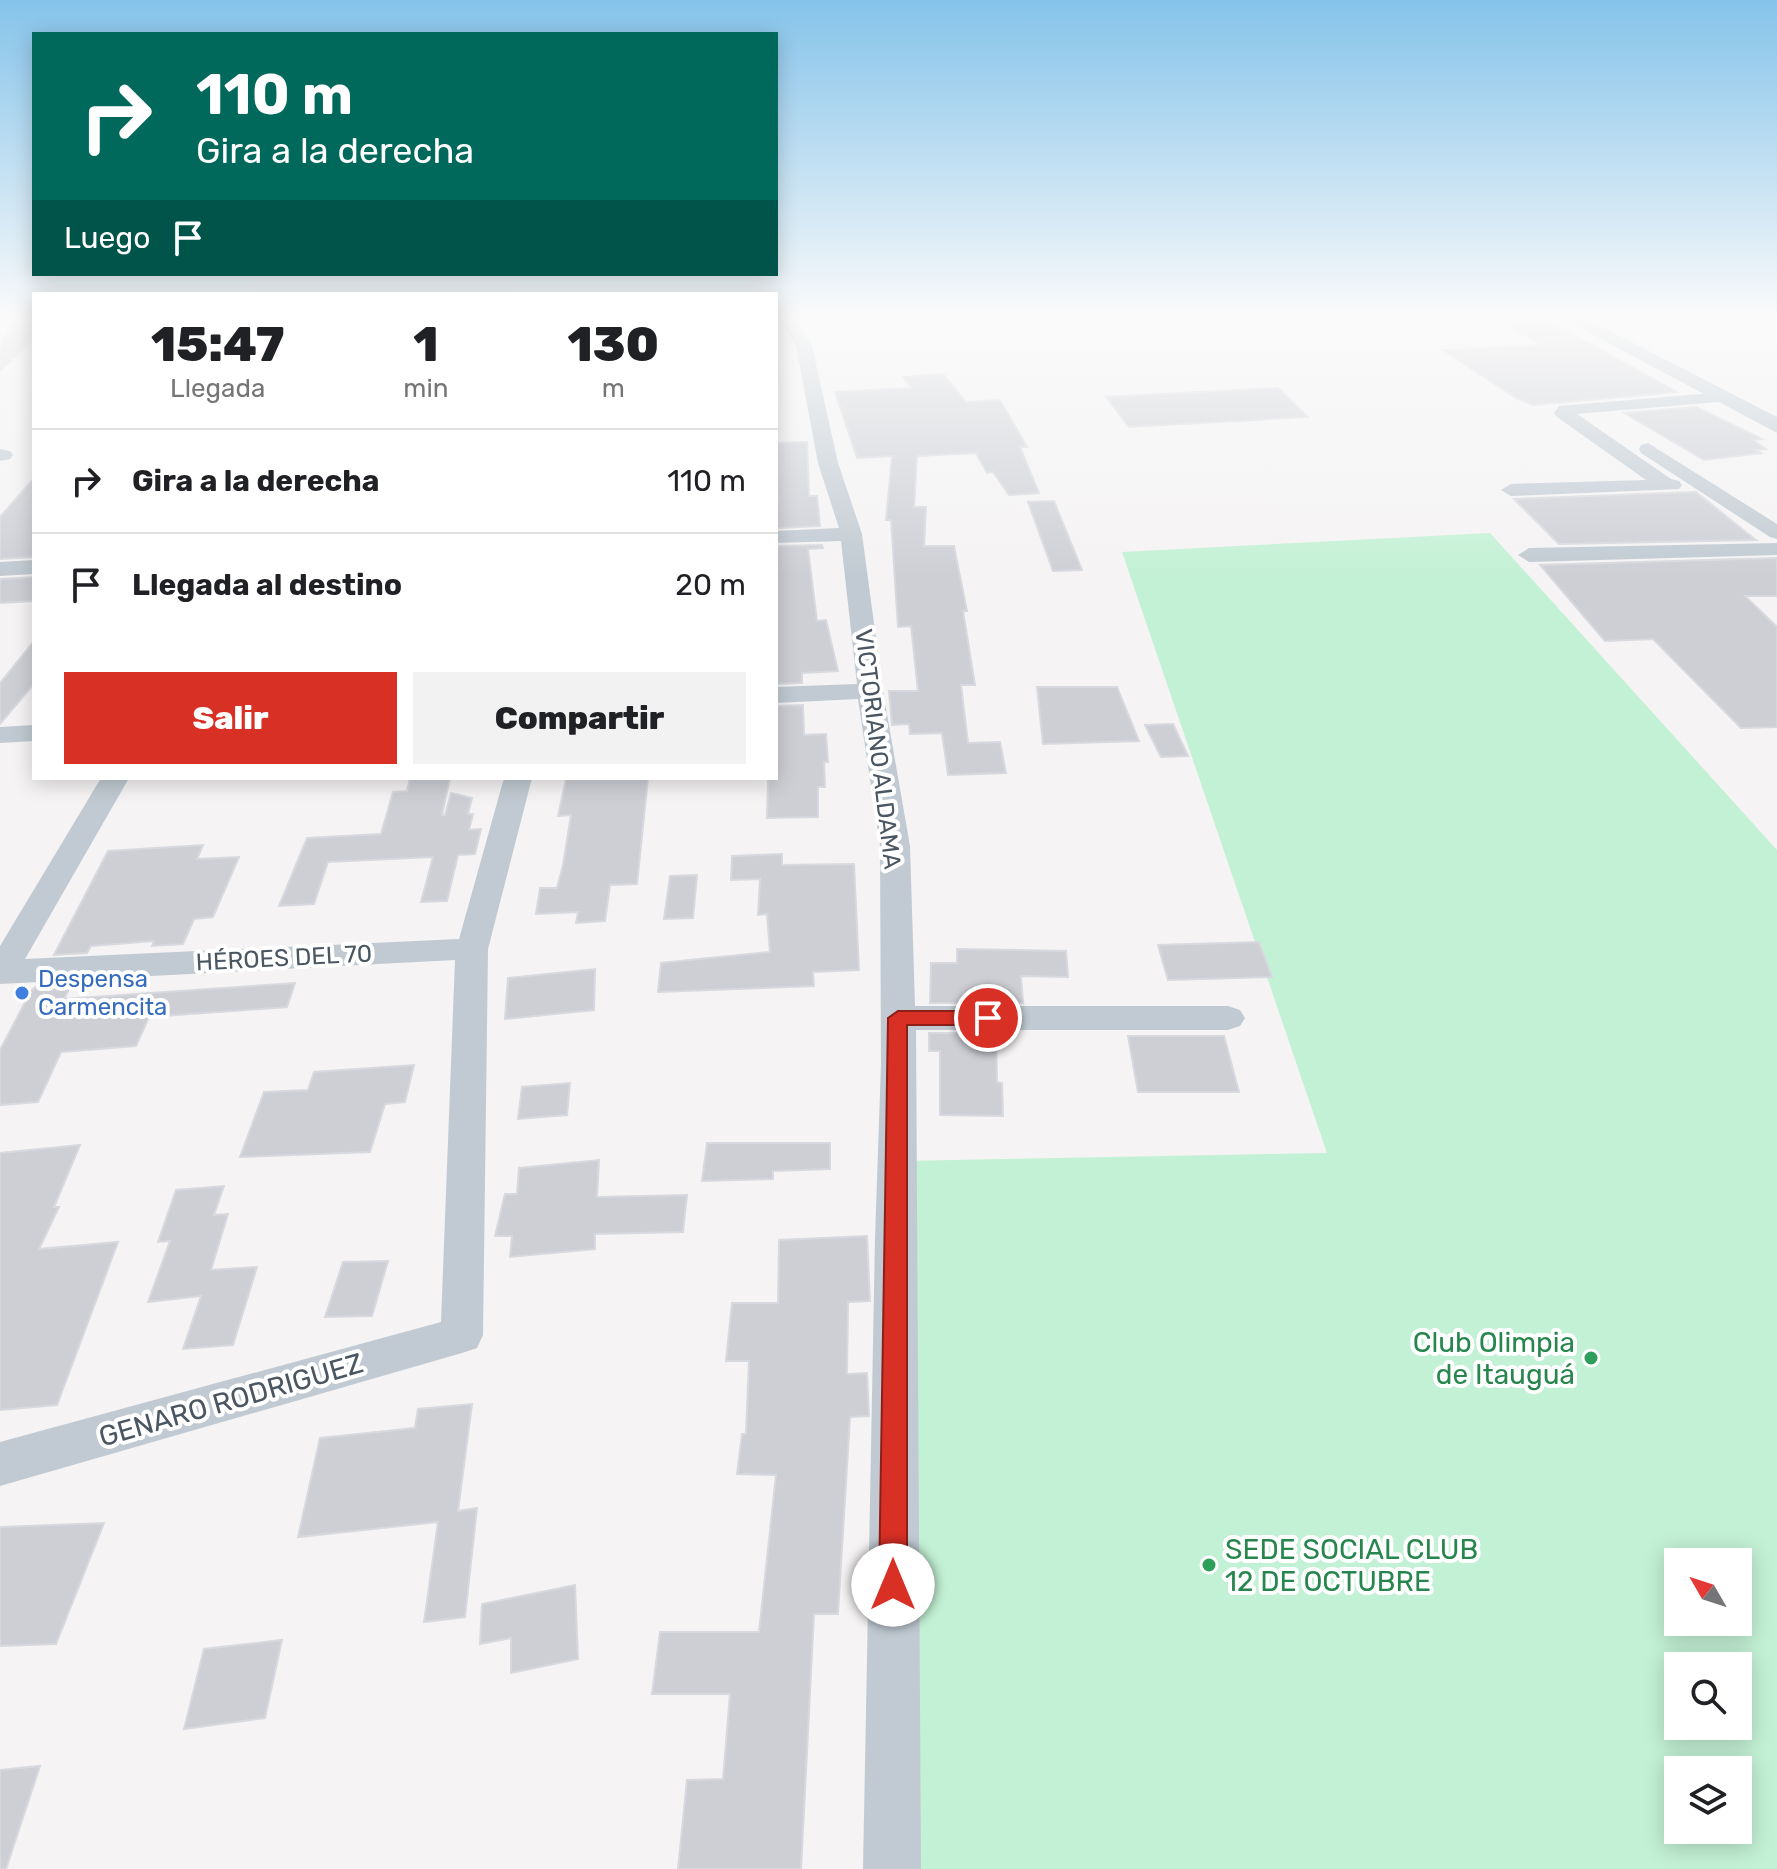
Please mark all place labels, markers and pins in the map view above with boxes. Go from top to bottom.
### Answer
place label: Despensa Carmencita [38,965,167,1021]
marker: Despensa Carmencita [13,984,31,1002]
pin [954,984,1022,1052]
place label: Club Olimpia de Itauguá [1413,1326,1575,1391]
marker: Club Olimpia de Itauguá [1582,1349,1600,1367]
place label: SEDE SOCIAL CLUB 12 DE OCTUBRE [1225,1533,1478,1598]
marker: SEDE SOCIAL CLUB 12 DE OCTUBRE [1200,1556,1218,1574]

